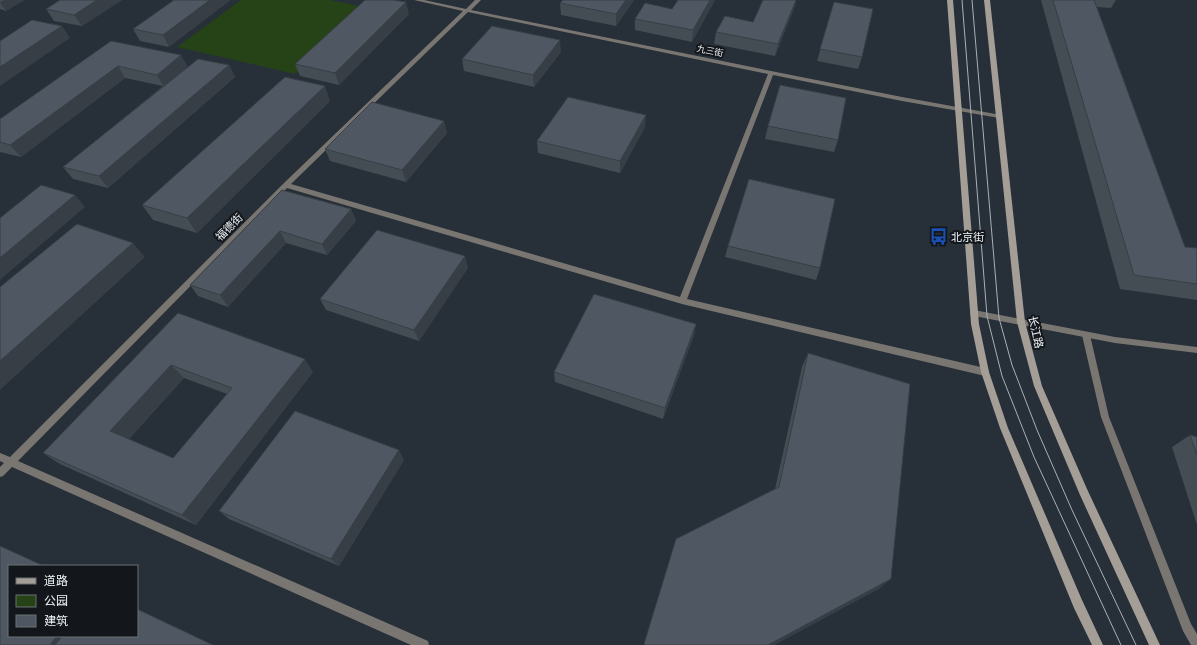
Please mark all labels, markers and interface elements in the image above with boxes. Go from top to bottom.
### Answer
street label: 九三街 [696,42,724,60]
street label: 福德街 [212,210,246,244]
bus stop icon: 北京街 [928,227,948,247]
place label: 北京街 [951,230,984,244]
street label: 长江路 [1025,314,1047,350]
legend [8,565,138,637]
text: 道路 [44,573,68,589]
text: 公园 [44,593,68,609]
text: 建筑 [44,613,68,629]

